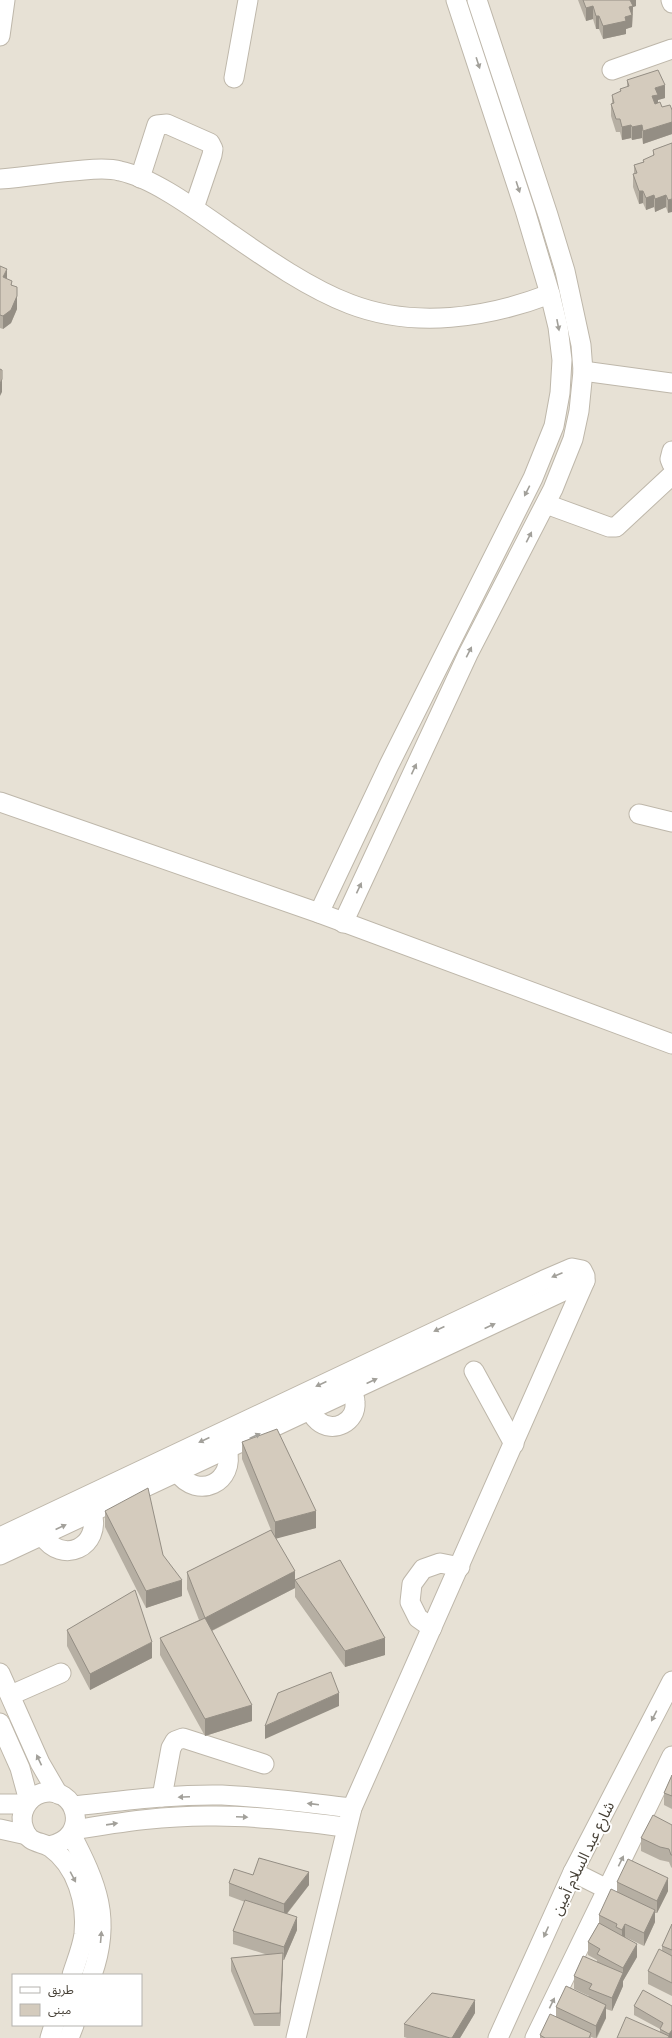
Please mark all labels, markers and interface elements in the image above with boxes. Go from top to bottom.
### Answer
one-way arrow [475,58,481,70]
one-way arrow [515,181,521,193]
one-way arrow [555,319,561,332]
one-way arrow [524,485,530,497]
one-way arrow [526,531,532,542]
one-way arrow [466,646,472,658]
one-way arrow [411,763,417,775]
one-way arrow [356,882,362,893]
one-way arrow [550,1272,562,1278]
one-way arrow [484,1323,496,1329]
one-way arrow [433,1326,444,1332]
one-way arrow [367,1378,378,1384]
one-way arrow [315,1381,327,1387]
one-way arrow [249,1433,260,1439]
one-way arrow [198,1437,209,1443]
one-way arrow [55,1524,66,1530]
one-way arrow [651,1710,657,1722]
one-way arrow [35,1753,41,1765]
one-way arrow [178,1793,190,1800]
street label: شارع عبد السلام أمين [547,1798,621,1920]
one-way arrow [307,1801,320,1807]
one-way arrow [236,1814,249,1820]
one-way arrow [106,1821,118,1827]
one-way arrow [617,1855,624,1866]
one-way arrow [70,1871,76,1882]
one-way arrow [543,1927,549,1938]
one-way arrow [98,1931,105,1943]
legend [12,1974,142,2026]
text: طريق [48,1982,74,1998]
one-way arrow [549,1997,555,2009]
text: مبنى [48,2002,71,2017]

